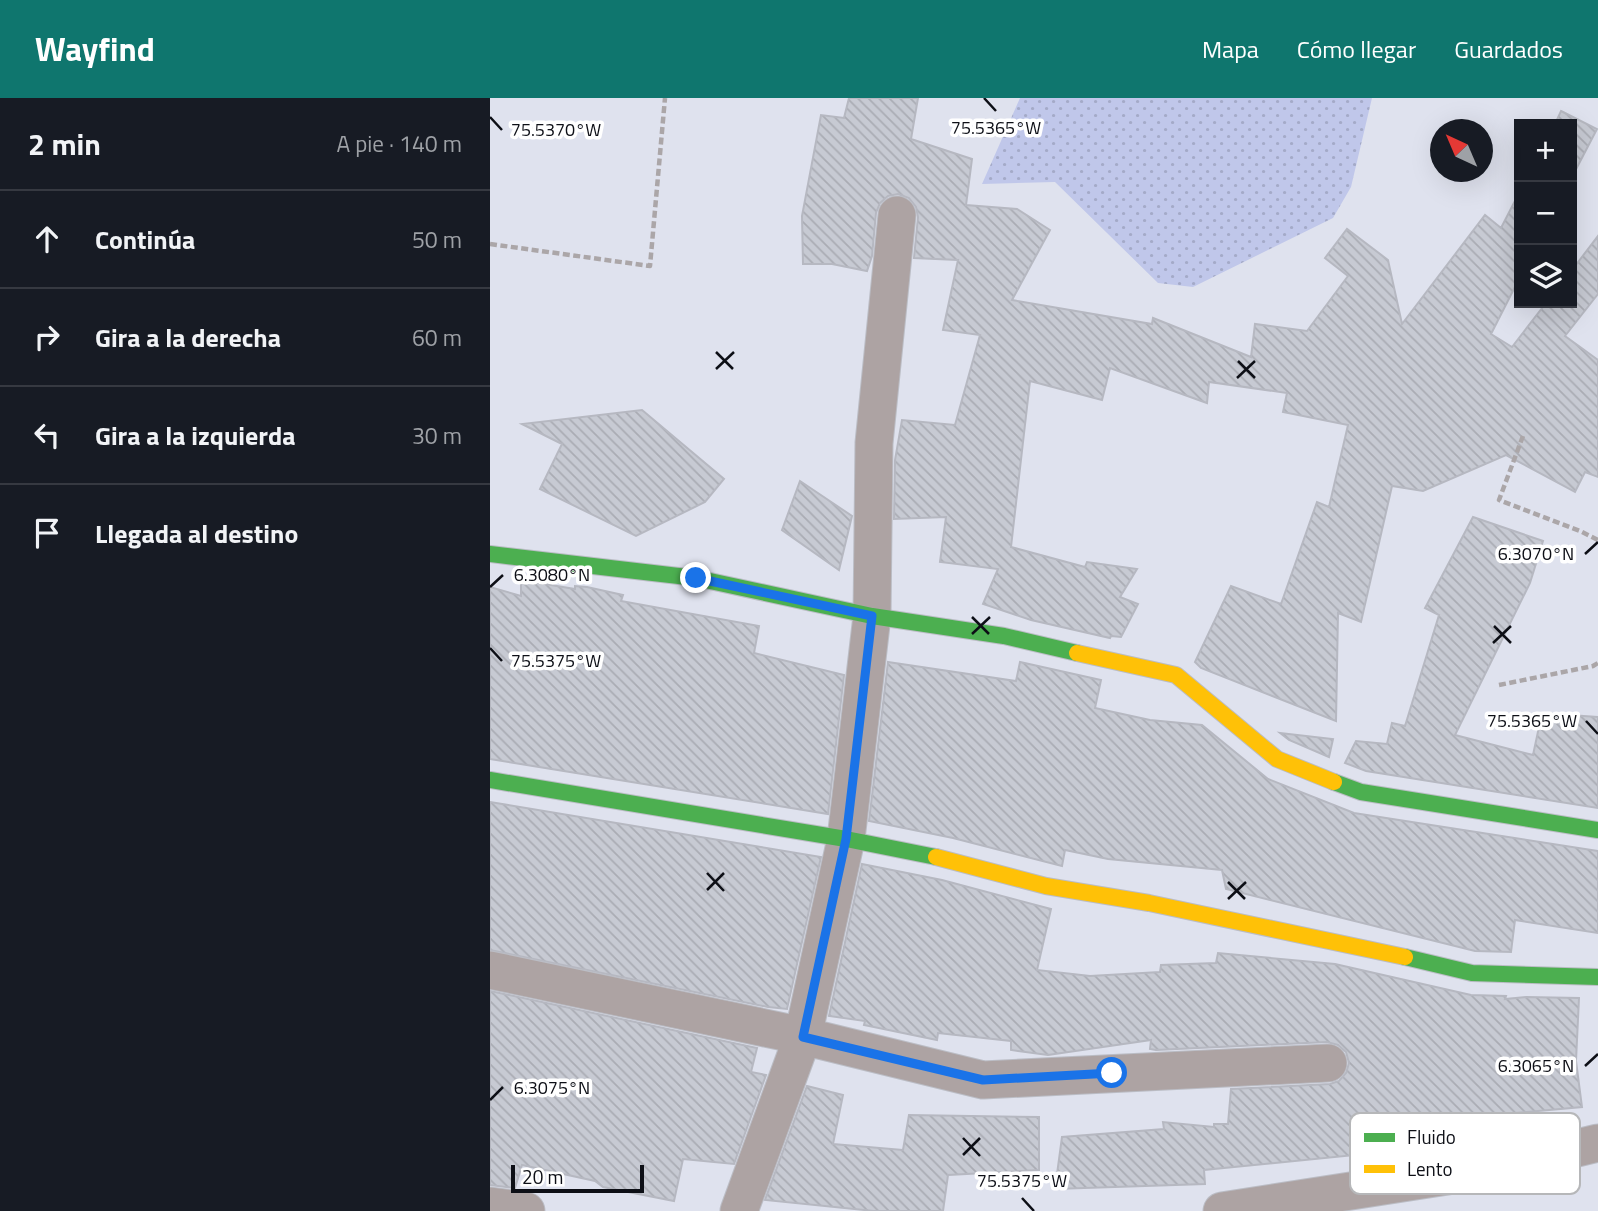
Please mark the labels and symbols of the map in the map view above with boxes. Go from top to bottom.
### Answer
text: 75.5365°W [951,114,1041,141]
text: 75.5370°W [511,116,601,143]
north arrow [1430,119,1493,182]
text: 6.3070°N [1498,540,1574,567]
text: 6.3080°N [514,561,590,588]
route end [680,562,711,593]
text: 75.5375°W [511,647,601,674]
text: 75.5365°W [1487,707,1577,734]
text: 6.3065°N [1498,1052,1574,1079]
route start [1096,1057,1127,1088]
text: 6.3075°N [514,1074,590,1101]
legend [1350,1113,1580,1194]
text: Fluido [1407,1122,1456,1151]
text: Lento [1407,1154,1452,1183]
scale bar [511,1162,644,1194]
text: 75.5375°W [977,1167,1067,1194]

